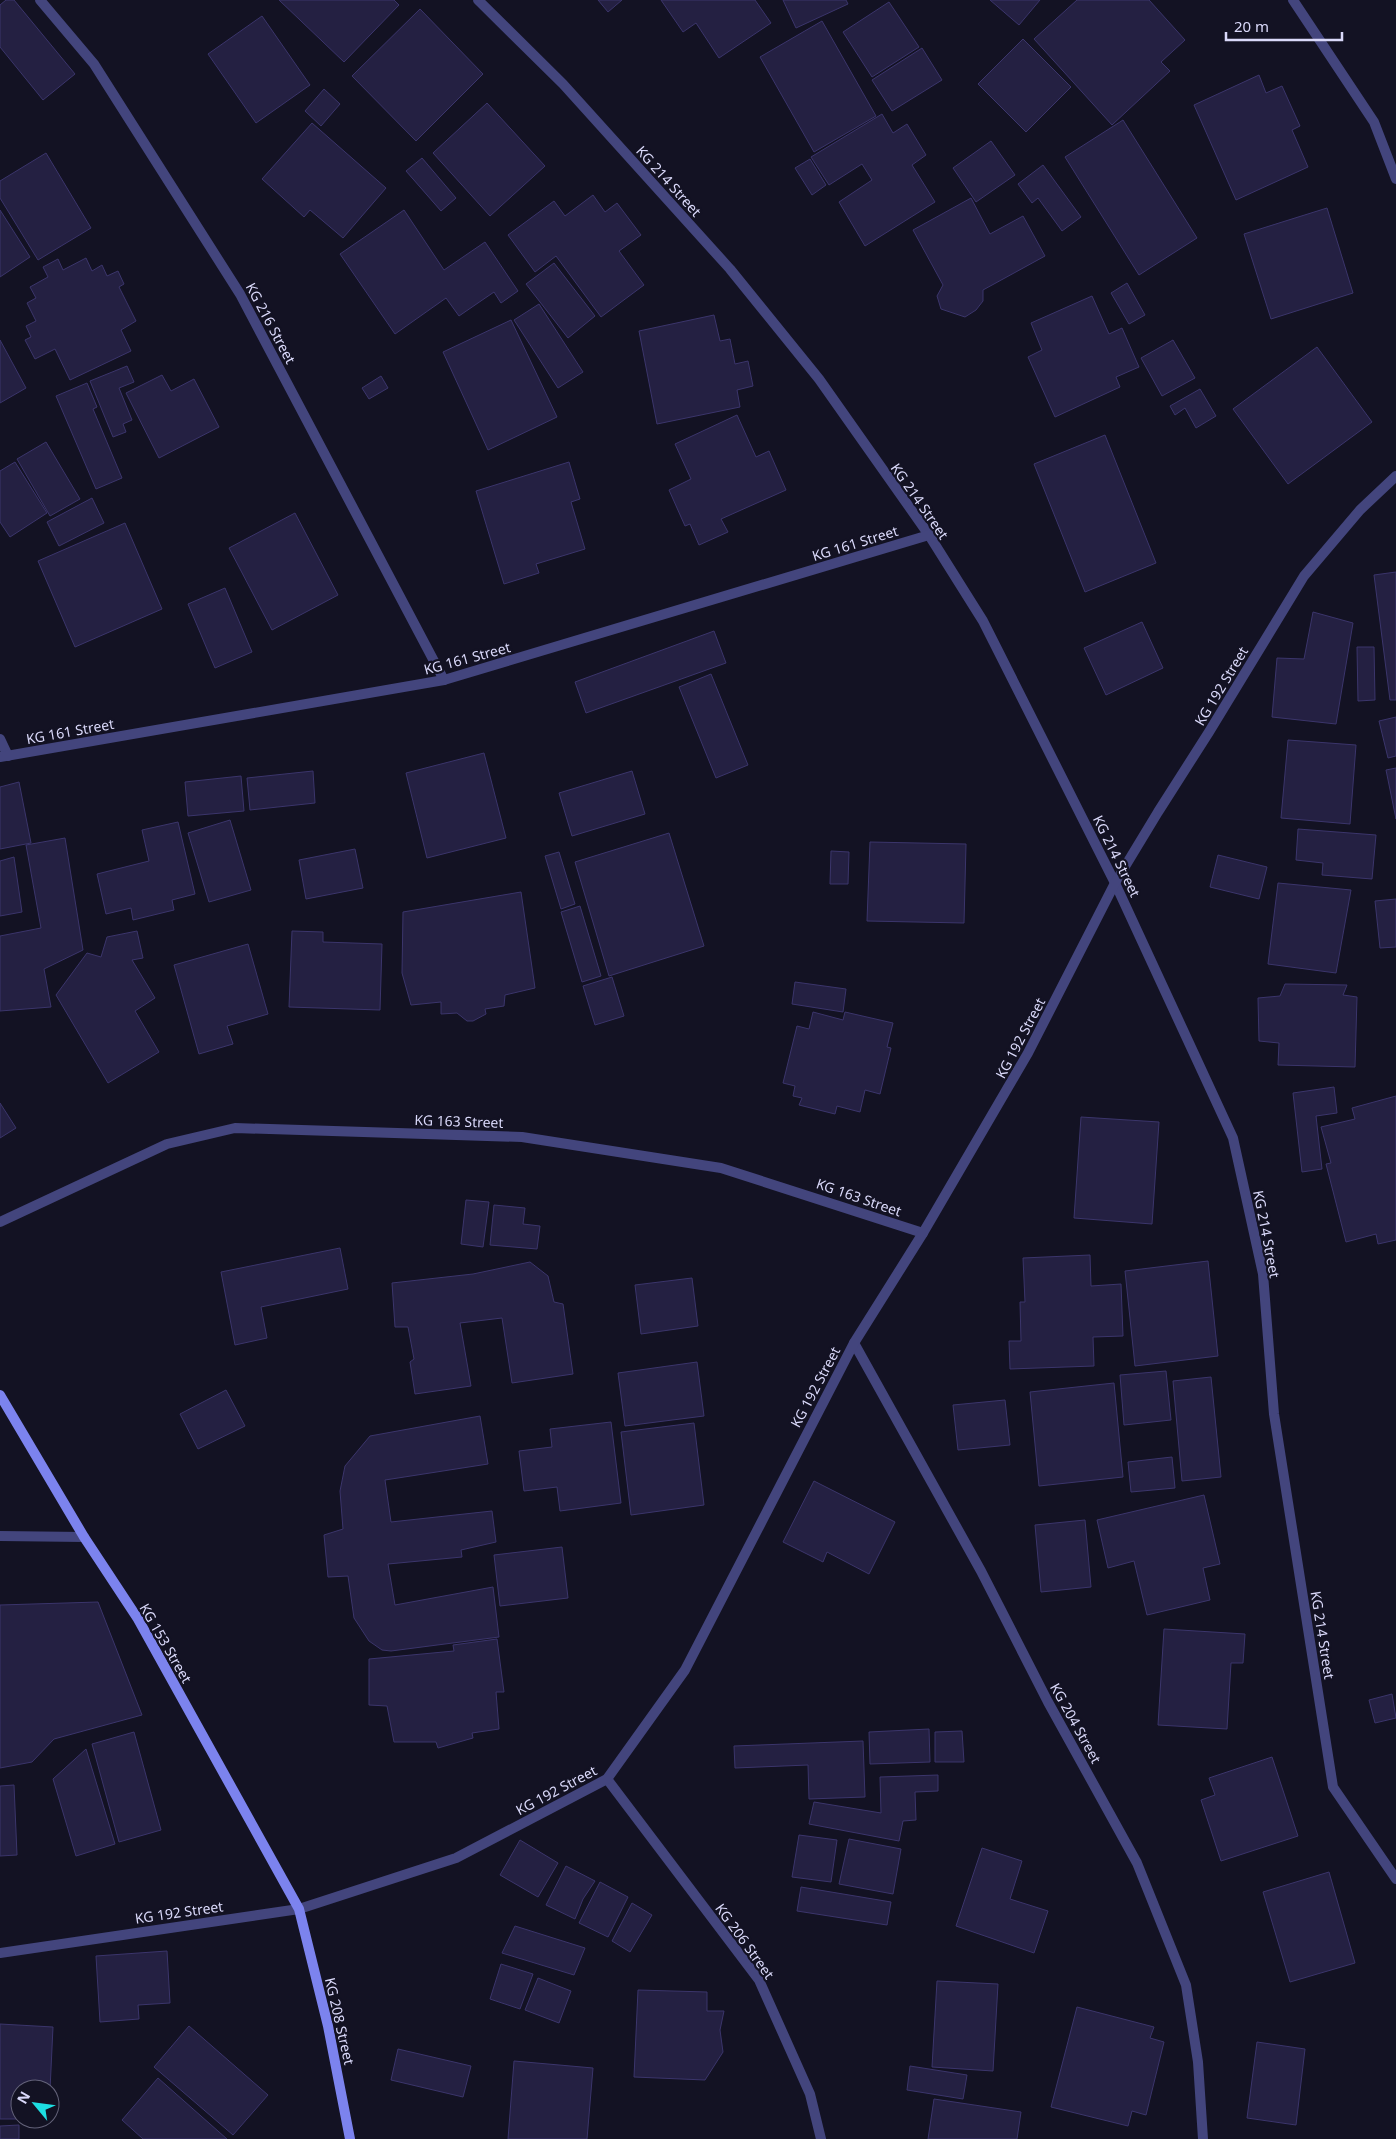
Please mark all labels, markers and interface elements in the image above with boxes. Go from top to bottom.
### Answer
scale bar [1226,10,1342,42]
text: 20 m [1234,16,1269,36]
street label: KG 214 Street [632,142,706,220]
street label: KG 216 Street [242,279,300,367]
street label: KG 214 Street [887,459,953,543]
street label: KG 161 Street [810,521,900,565]
street label: KG 161 Street [422,637,512,679]
street label: KG 192 Street [1190,643,1252,729]
street label: KG 161 Street [25,714,115,748]
street label: KG 214 Street [1089,812,1145,900]
street label: KG 192 Street [991,994,1049,1082]
street label: KG 163 Street [414,1110,504,1132]
street label: KG 163 Street [814,1174,904,1220]
street label: KG 214 Street [1249,1189,1285,1279]
street label: KG 192 Street [786,1343,844,1431]
street label: KG 214 Street [1307,1590,1339,1680]
street label: KG 153 Street [136,1600,196,1686]
street label: KG 204 Street [1046,1679,1106,1767]
street label: KG 192 Street [512,1761,600,1819]
street label: KG 192 Street [134,1896,224,1928]
street label: KG 206 Street [711,1899,779,1983]
street label: KG 208 Street [321,1976,359,2066]
north arrow [10,2079,60,2129]
text: N [12,2088,34,2107]

